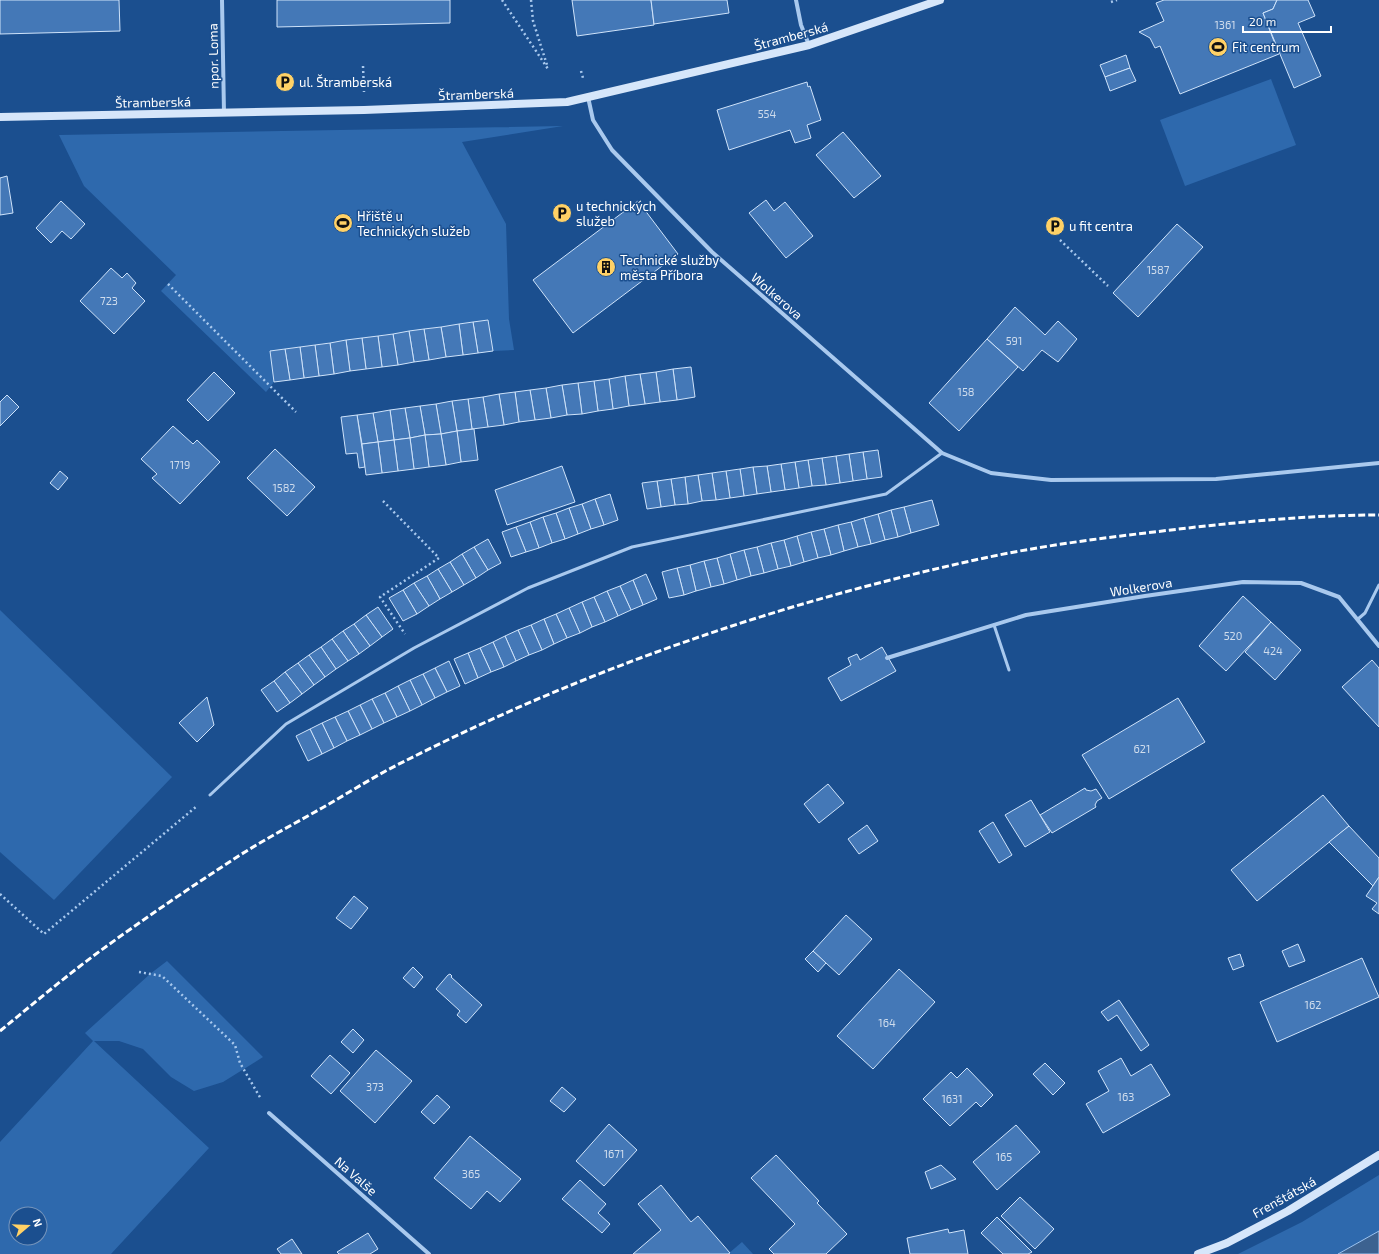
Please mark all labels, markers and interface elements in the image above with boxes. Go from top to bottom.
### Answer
scale bar [1243,8,1331,34]
text: 20 m [1249,14,1276,28]
street label: Štramberská [752,18,830,54]
house number: 1361 [1214,18,1236,31]
street label: npor. Loma [204,23,222,89]
sports icon: Fit centrum [1207,36,1229,58]
place label: Fit centrum [1232,39,1300,55]
parking icon: ul. Štramberská [274,71,296,93]
place label: ul. Štramberská [299,74,392,90]
street label: Štramberská [438,85,514,103]
street label: Štramberská [115,93,191,111]
house number: 554 [758,107,777,120]
place label: u technických služeb [576,198,656,229]
parking icon: u technických služeb [551,202,573,224]
place label: Hřiště u Technických služeb [357,208,470,239]
sports icon: Hřiště u Technických služeb [332,212,354,234]
parking icon: u fit centra [1044,215,1066,237]
place label: u fit centra [1069,218,1133,234]
place label: Technické služby města Příbora [620,252,719,283]
building icon: Technické služby města Příbora [595,256,617,278]
house number: 1587 [1147,263,1170,276]
street label: Wolkerova [748,269,806,323]
house number: 723 [100,294,118,307]
house number: 591 [1006,334,1022,347]
house number: 158 [958,385,974,398]
house number: 1719 [170,458,190,471]
house number: 1582 [272,481,296,494]
street label: Wolkerova [1109,574,1173,600]
house number: 520 [1224,629,1242,642]
house number: 424 [1263,644,1283,657]
house number: 621 [1134,742,1150,755]
house number: 162 [1305,998,1321,1011]
house number: 164 [878,1016,896,1029]
house number: 373 [366,1080,384,1093]
house number: 163 [1118,1090,1134,1103]
house number: 1631 [941,1092,963,1105]
house number: 1671 [604,1147,624,1160]
house number: 165 [996,1150,1012,1163]
street label: Na Valše [331,1153,381,1199]
house number: 365 [462,1167,480,1180]
street label: Frenštátská [1249,1173,1319,1221]
north arrow [8,1206,48,1246]
text: N [30,1217,45,1229]

